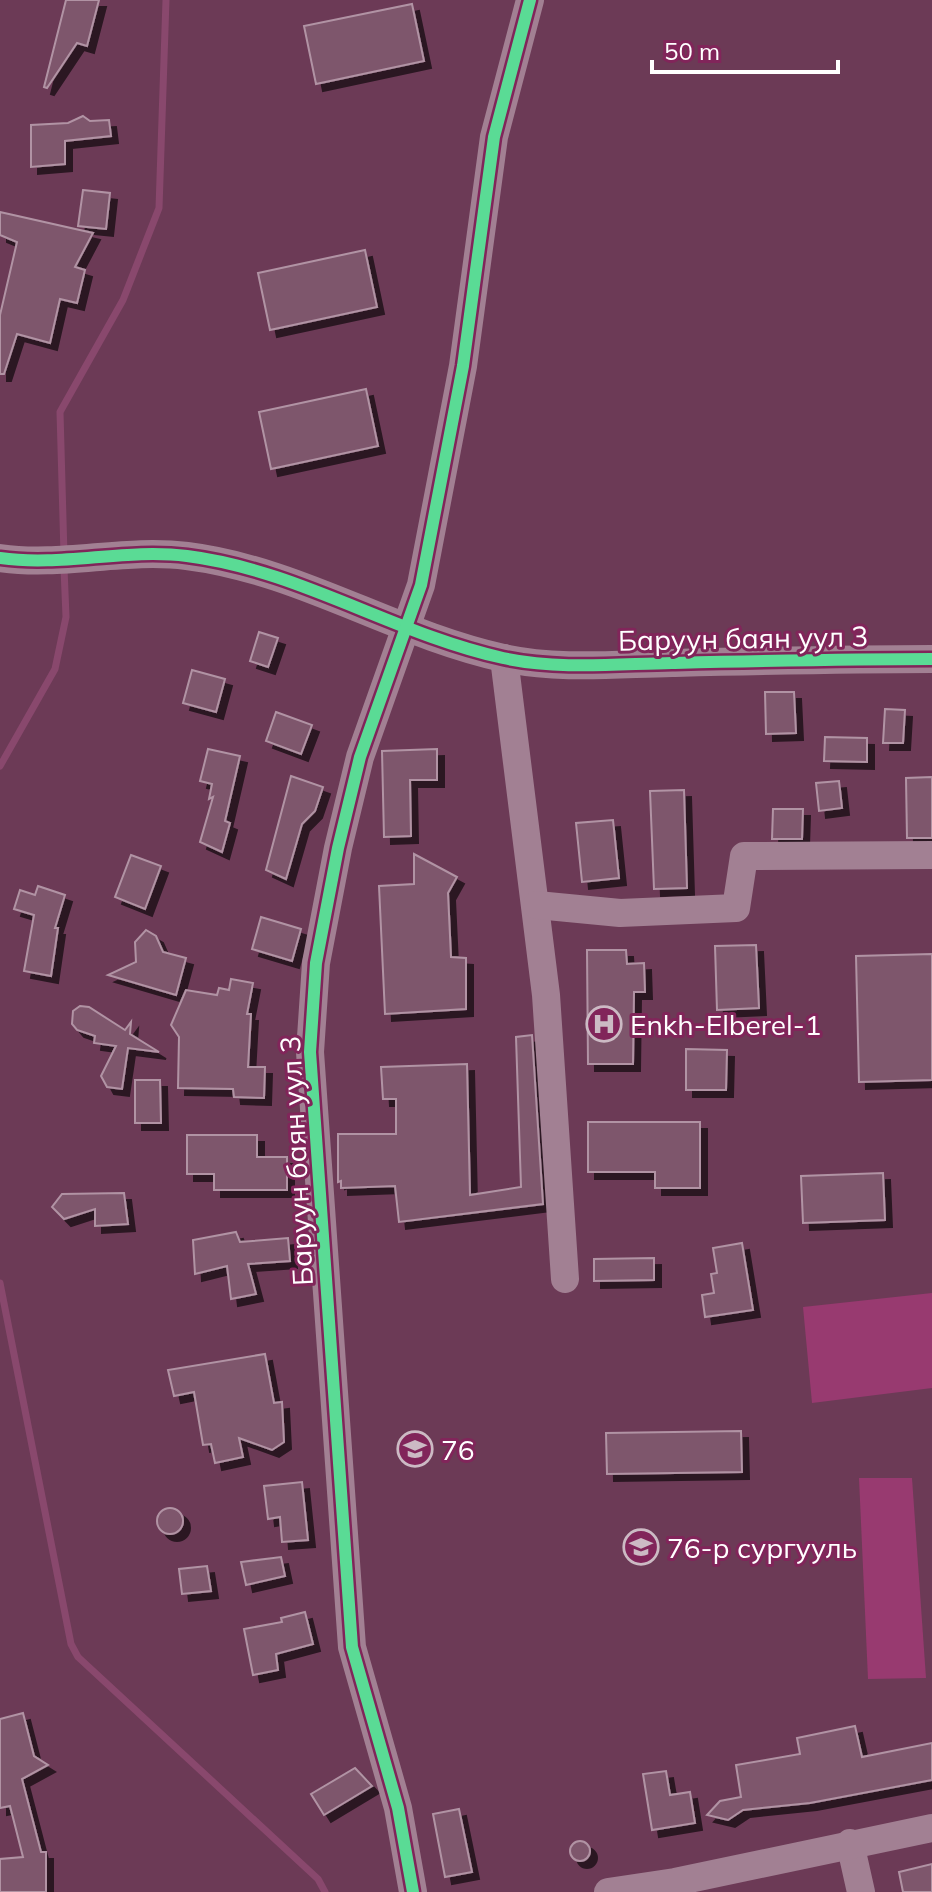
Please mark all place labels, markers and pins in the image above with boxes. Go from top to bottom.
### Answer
hospital icon: Enkh-Elberel-1 [585,1005,623,1043]
place label: Enkh-Elberel-1 [630,1007,822,1042]
school or university icon: 76 [396,1430,434,1468]
place label: 76 [441,1432,475,1467]
school or university icon: 76-р сургууль [622,1528,660,1566]
place label: 76-р сургууль [667,1530,857,1565]

